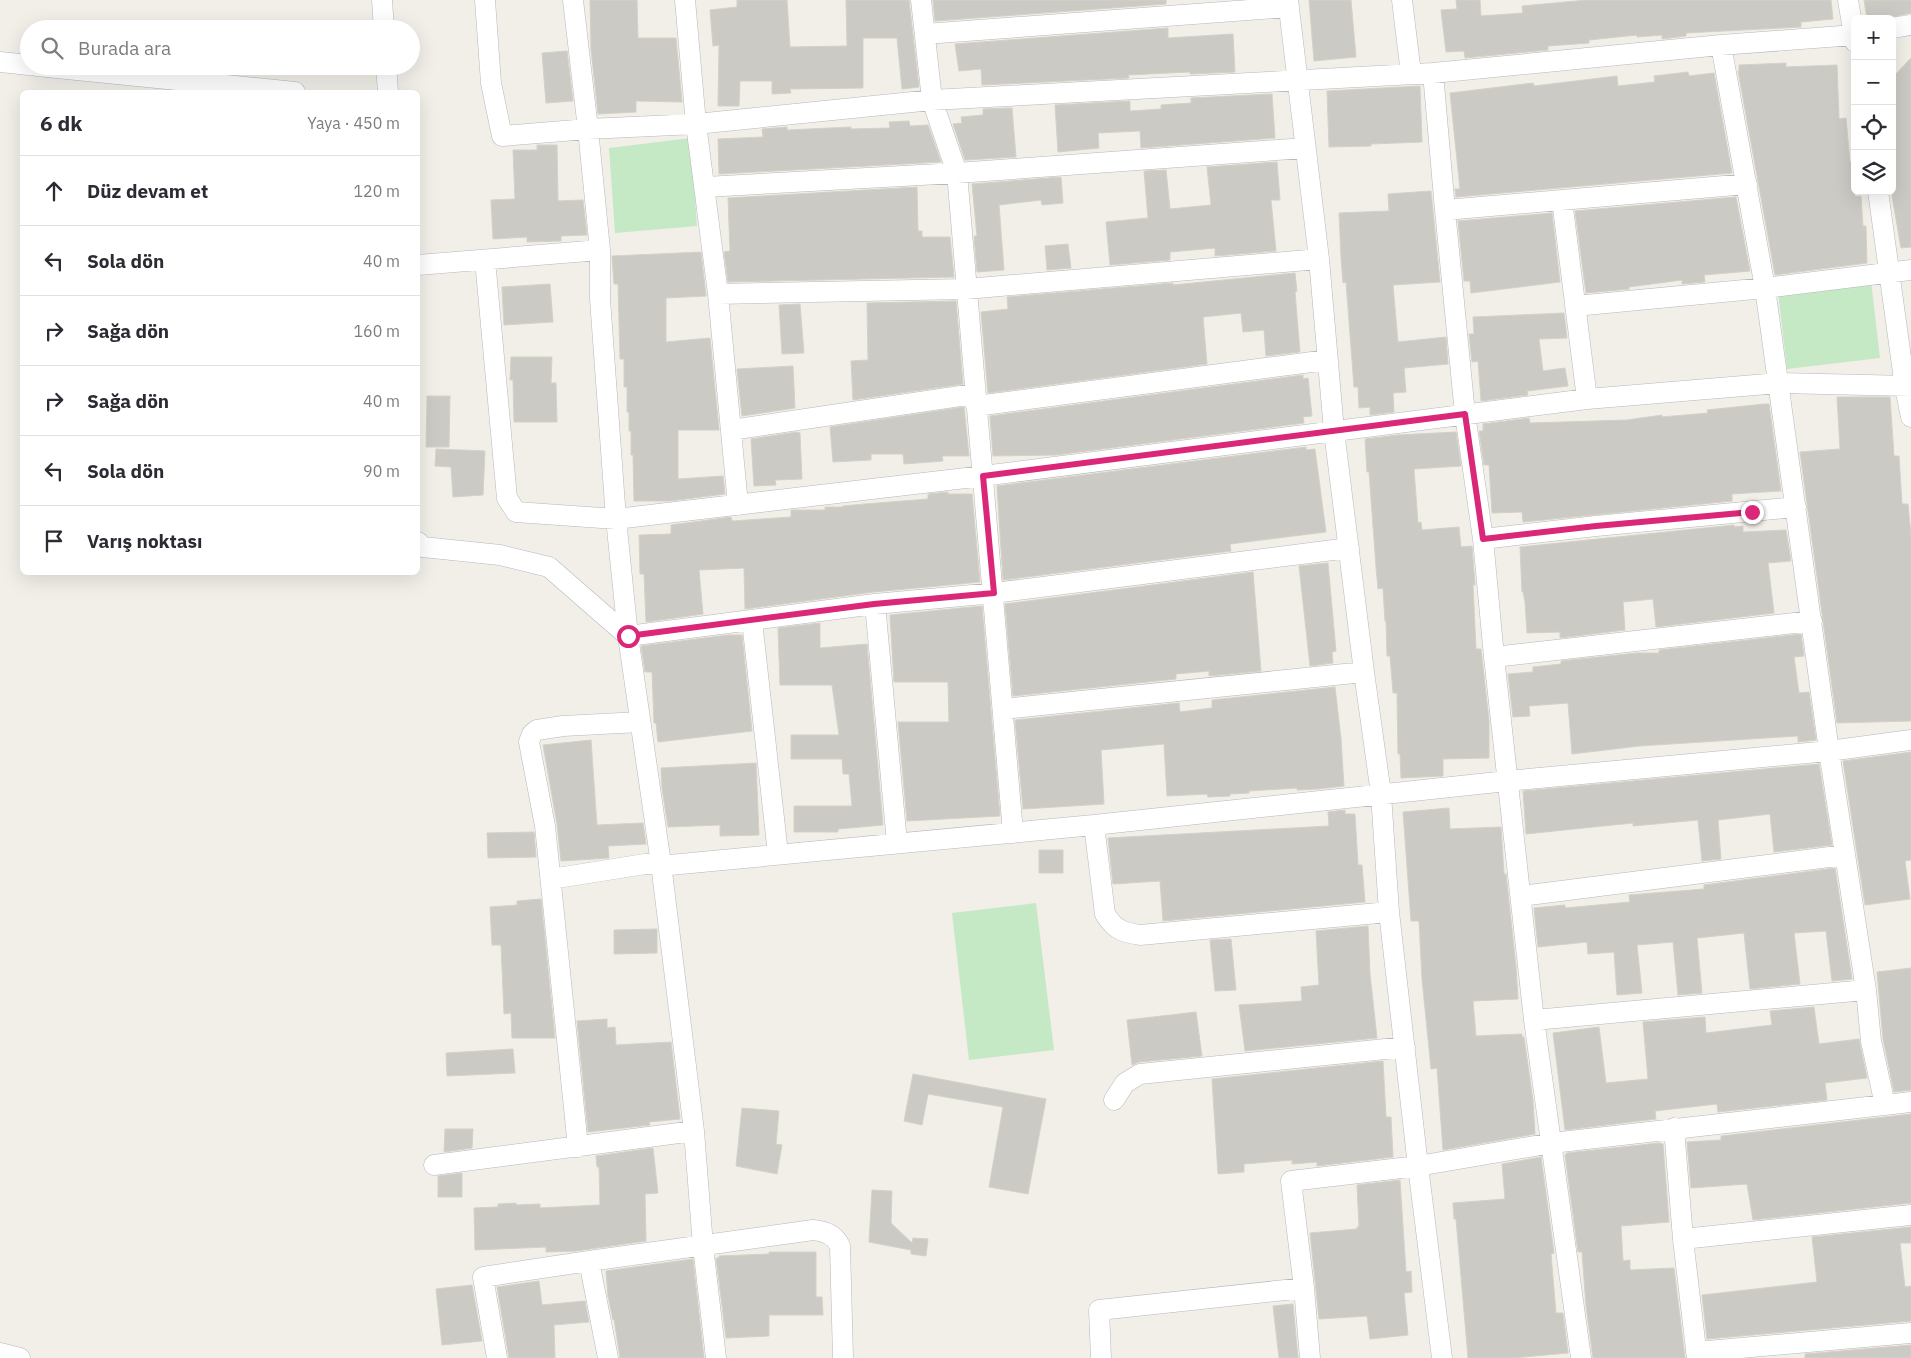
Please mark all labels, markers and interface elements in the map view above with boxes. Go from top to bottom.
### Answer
map controls [1851,15,1896,195]
button: + [1851,15,1896,60]
search box [20,20,420,75]
icon: search [38,34,66,62]
text: Burada ara [78,36,171,60]
button: − [1851,60,1896,105]
button: locate [1851,105,1896,150]
text: 6 dk [40,109,82,137]
text: Yaya · 450 m [307,113,400,133]
button: layers [1851,150,1896,195]
icon: ahead [40,177,68,205]
text: Düz devam et [87,179,208,203]
text: 120 m [353,181,400,201]
icon: left [40,247,68,275]
text: Sola dön [87,249,164,273]
text: 40 m [363,251,400,271]
icon: right [40,317,68,345]
text: Sağa dön [87,319,169,343]
text: 160 m [353,321,400,341]
icon: right [40,387,68,415]
text: Sağa dön [87,389,169,413]
text: 40 m [363,391,400,411]
icon: left [40,457,68,485]
text: Sola dön [87,459,164,483]
text: 90 m [363,461,400,481]
route end [1741,501,1764,524]
icon: arrive [40,527,68,555]
text: Varış noktası [87,529,202,553]
route start [617,625,640,648]

